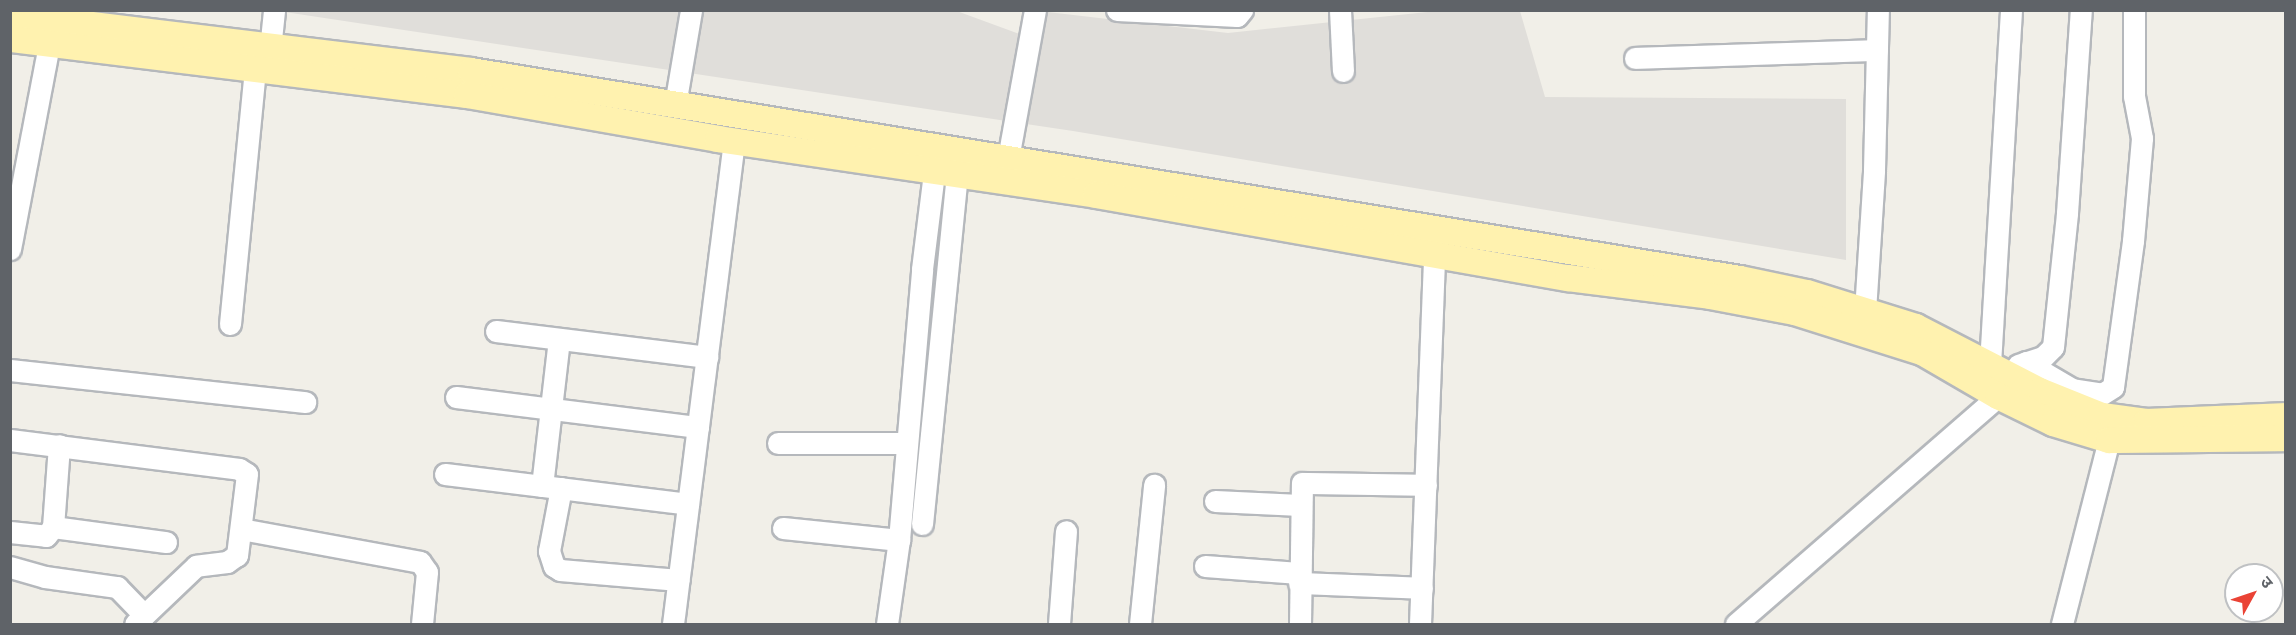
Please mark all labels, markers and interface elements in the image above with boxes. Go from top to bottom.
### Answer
north arrow [2224,563,2284,623]
text: उ [2256,573,2277,593]

